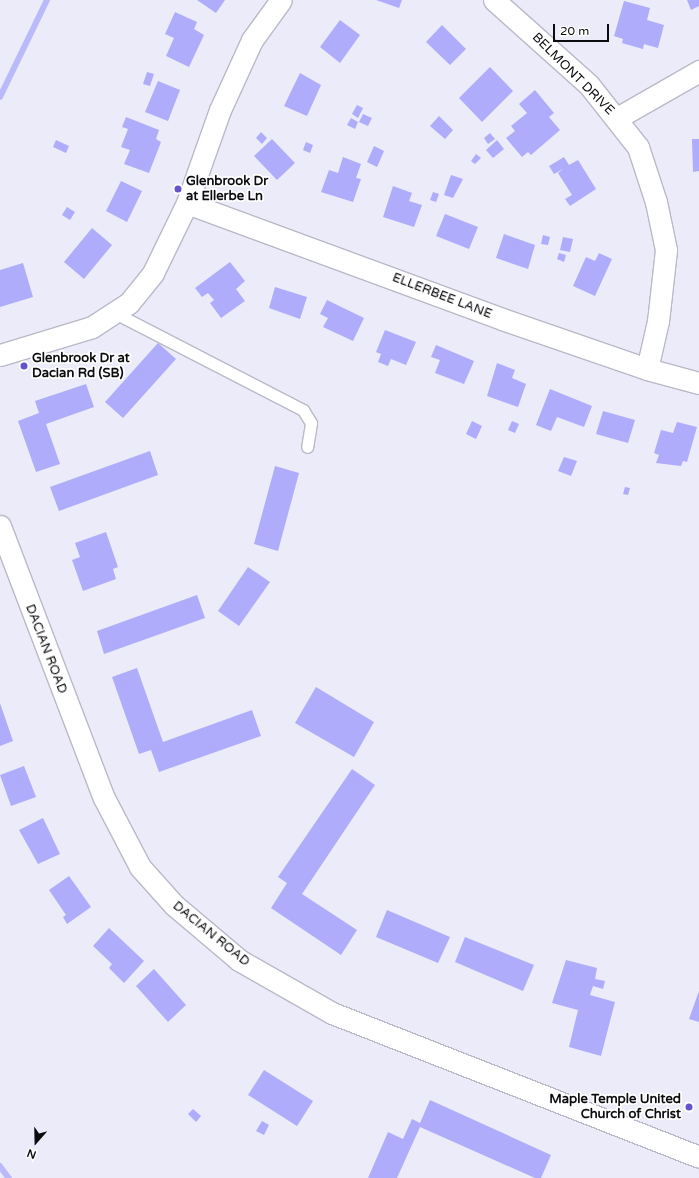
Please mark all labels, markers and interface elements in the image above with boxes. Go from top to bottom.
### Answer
scale bar [555,16,611,42]
text: 20 m [560,24,589,38]
street label: BELMONT DRIVE [529,30,617,118]
place label: Glenbrook Dr at Ellerbe Ln [186,174,268,205]
marker: Glenbrook Dr at Ellerbe Ln [173,184,183,194]
street label: ELLERBEE LANE [390,270,494,322]
place label: Glenbrook Dr at Dacian Rd (SB) [32,351,130,382]
marker: Glenbrook Dr at Dacian Rd (SB) [19,361,29,371]
street label: DACIAN ROAD [22,602,70,696]
street label: DACIAN ROAD [169,898,253,970]
place label: Maple Temple United Church of Christ [549,1092,681,1123]
marker: Maple Temple United Church of Christ [684,1102,694,1112]
north arrow [16,1122,56,1162]
text: N [25,1146,38,1161]

